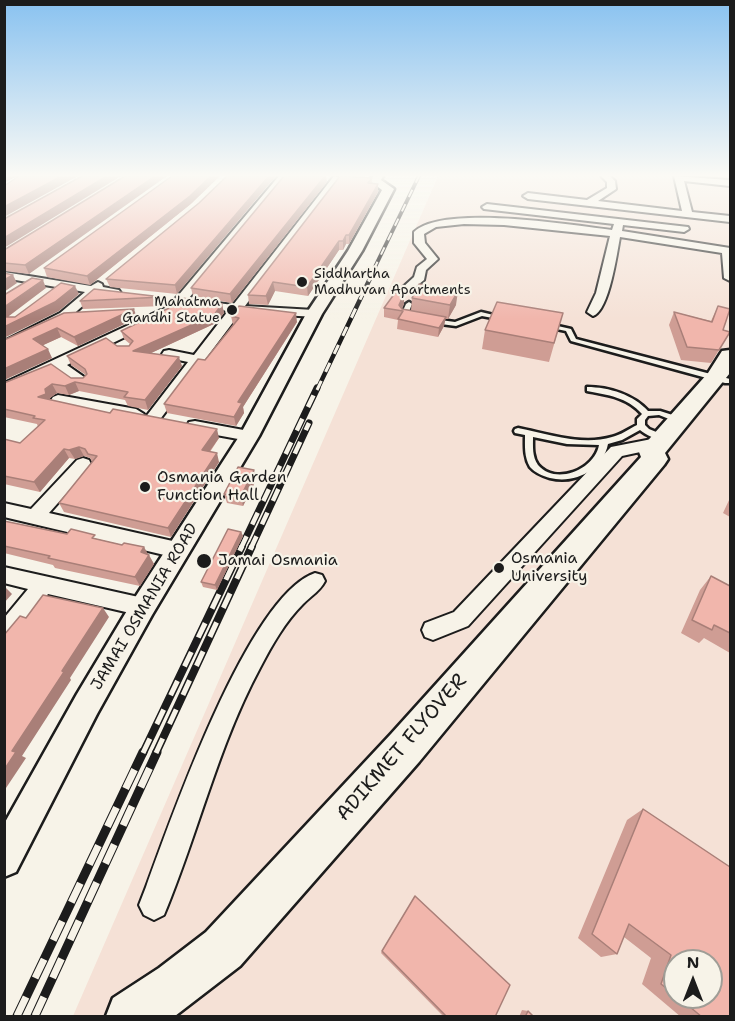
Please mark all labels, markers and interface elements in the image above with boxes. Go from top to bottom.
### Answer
place label: Siddhartha Madhuvan Apartments [314,266,471,298]
marker: Siddhartha Madhuvan Apartments [295,275,309,289]
place label: Mahatma Gandhi Statue [122,294,220,326]
marker: Mahatma Gandhi Statue [225,303,239,317]
place label: Osmania Garden Function Hall [157,468,286,506]
marker: Osmania Garden Function Hall [138,480,152,494]
street label: JAMAI OSMANIA ROAD [88,520,202,694]
place label: Osmania University [511,549,587,587]
place label: Jamai Osmania [218,551,338,571]
marker: Jamai Osmania [195,552,213,570]
marker: Osmania University [492,561,506,575]
street label: ADIKMET FLYOVER [332,670,472,826]
north arrow [663,949,723,1009]
text: N [687,952,699,973]

